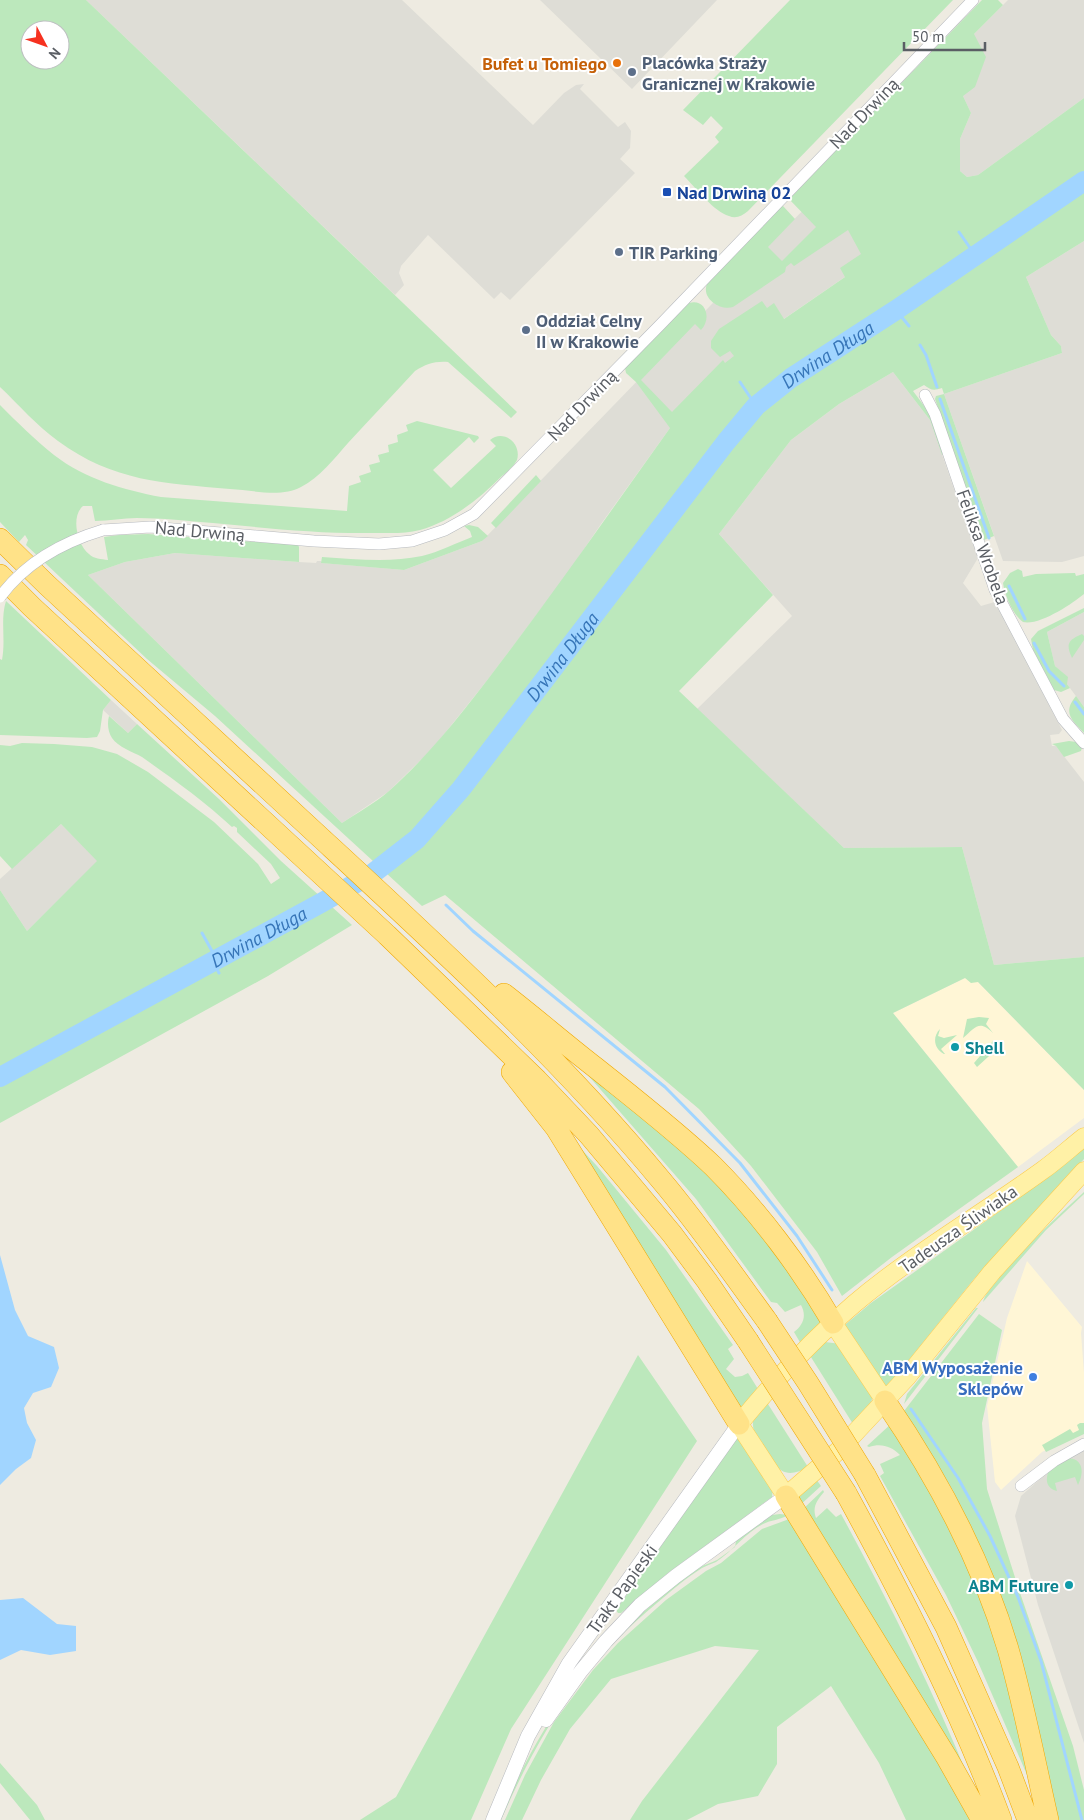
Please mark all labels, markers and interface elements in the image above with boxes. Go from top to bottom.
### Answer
north arrow [20,20,70,70]
scale bar [904,20,985,52]
text: 50 m [912,27,945,46]
text: N [45,44,65,63]
place label: Placówka Straży Granicznej w Krakowie [642,51,815,95]
place label: Bufet u Tomiego [482,52,607,75]
marker: Bufet u Tomiego [611,57,623,69]
marker: Placówka Straży Granicznej w Krakowie [626,66,638,78]
street label: Nad Drwiną [824,73,904,153]
place label: Nad Drwiną 02 [677,181,792,204]
marker: Nad Drwiną 02 [661,186,673,198]
place label: TIR Parking [629,241,718,264]
marker: TIR Parking [613,246,625,258]
place label: Oddział Celny II w Krakowie [536,309,642,353]
water label: Drwina Długa [776,315,879,393]
marker: Oddział Celny II w Krakowie [520,324,532,336]
street label: Nad Drwiną [542,365,622,445]
street label: Feliksa Wrobela [951,486,1015,608]
street label: Nad Drwiną [154,516,246,546]
water label: Drwina Długa [520,607,604,706]
water label: Drwina Długa [206,901,311,973]
place label: Shell [965,1036,1005,1059]
marker: Shell [949,1041,961,1053]
street label: Tadeusza Śliwiaka [894,1180,1022,1278]
place label: ABM Wyposażenie Sklepów [882,1356,1024,1400]
marker: ABM Wyposażenie Sklepów [1027,1371,1039,1383]
street label: Trakt Papieski [582,1539,662,1639]
place label: ABM Future [968,1574,1059,1597]
marker: ABM Future [1063,1579,1075,1591]

